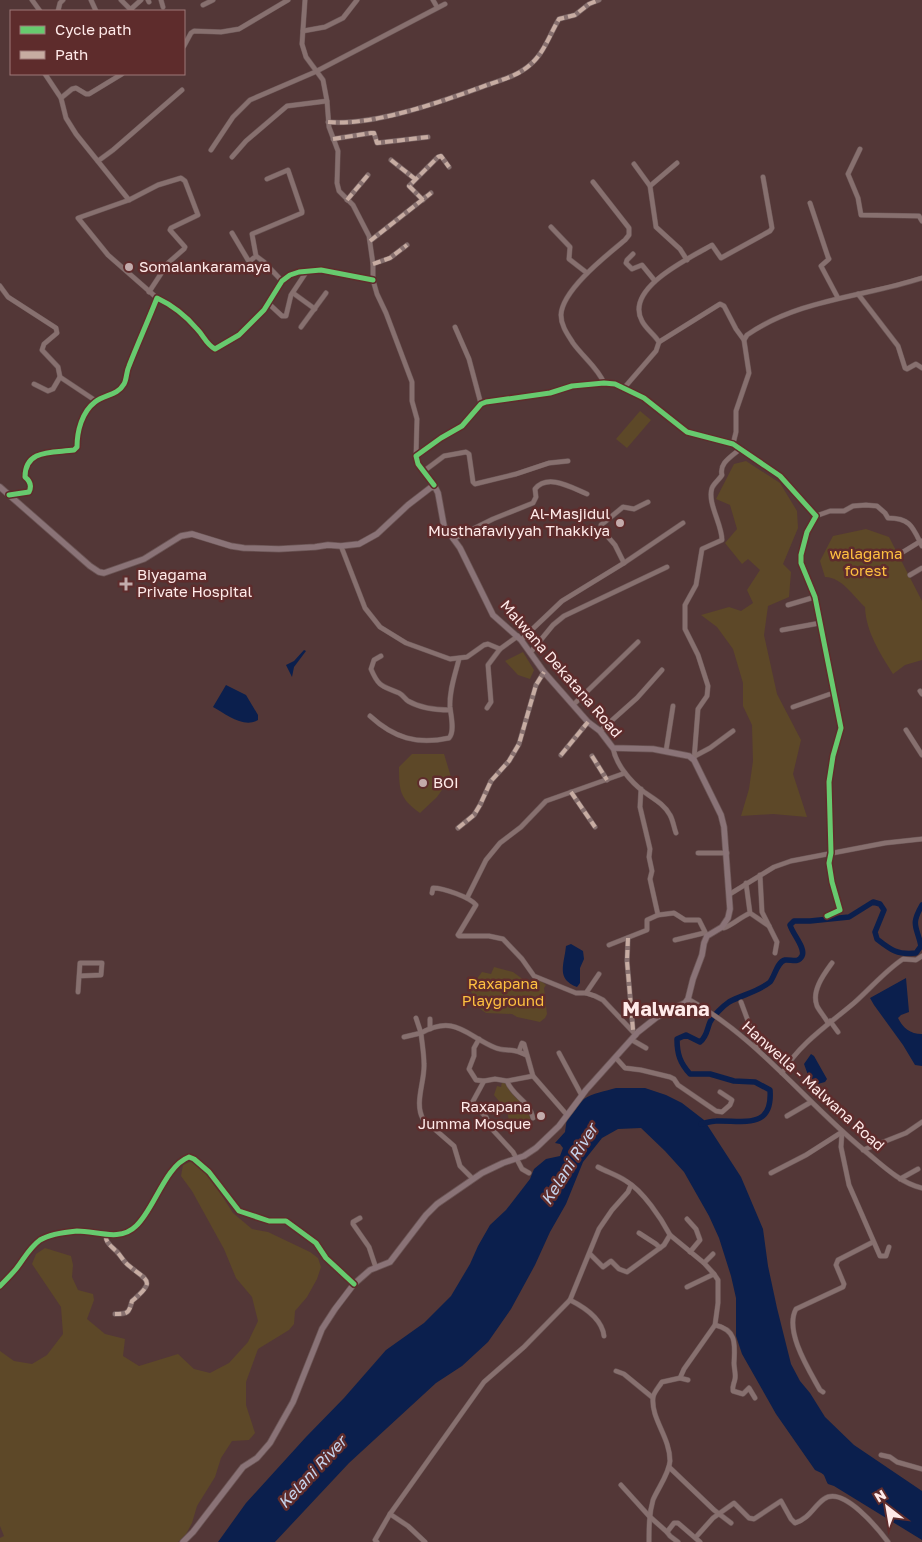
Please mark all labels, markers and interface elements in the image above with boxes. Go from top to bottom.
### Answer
legend [10,10,185,75]
text: Cycle path [55,20,131,38]
text: Path [55,45,88,63]
place label: Somalankaramaya [139,257,271,275]
marker: Somalankaramaya [123,261,135,273]
place label: Al-Masjidul Musthafaviyyah Thakkiya [428,504,610,539]
marker: Al-Masjidul Musthafaviyyah Thakkiya [614,517,626,529]
park label: walagama forest [829,544,903,579]
place label: Biyagama Private Hospital [137,565,252,600]
marker: Biyagama Private Hospital [119,577,133,591]
street label: Malwana Dekatana Road [497,596,626,741]
place label: BOI [433,773,459,791]
marker: BOI [417,777,429,789]
park label: Raxapana Playground [462,974,544,1009]
district label: Malwana [622,996,710,1020]
street label: Hanwella - Malwana Road [739,1017,889,1154]
place label: Raxapana Jumma Mosque [418,1097,531,1132]
marker: Raxapana Jumma Mosque [535,1110,547,1122]
water label: Kelani River [536,1118,603,1208]
water label: Kelani River [273,1430,352,1512]
north arrow [862,1482,912,1532]
text: N [871,1485,889,1505]

